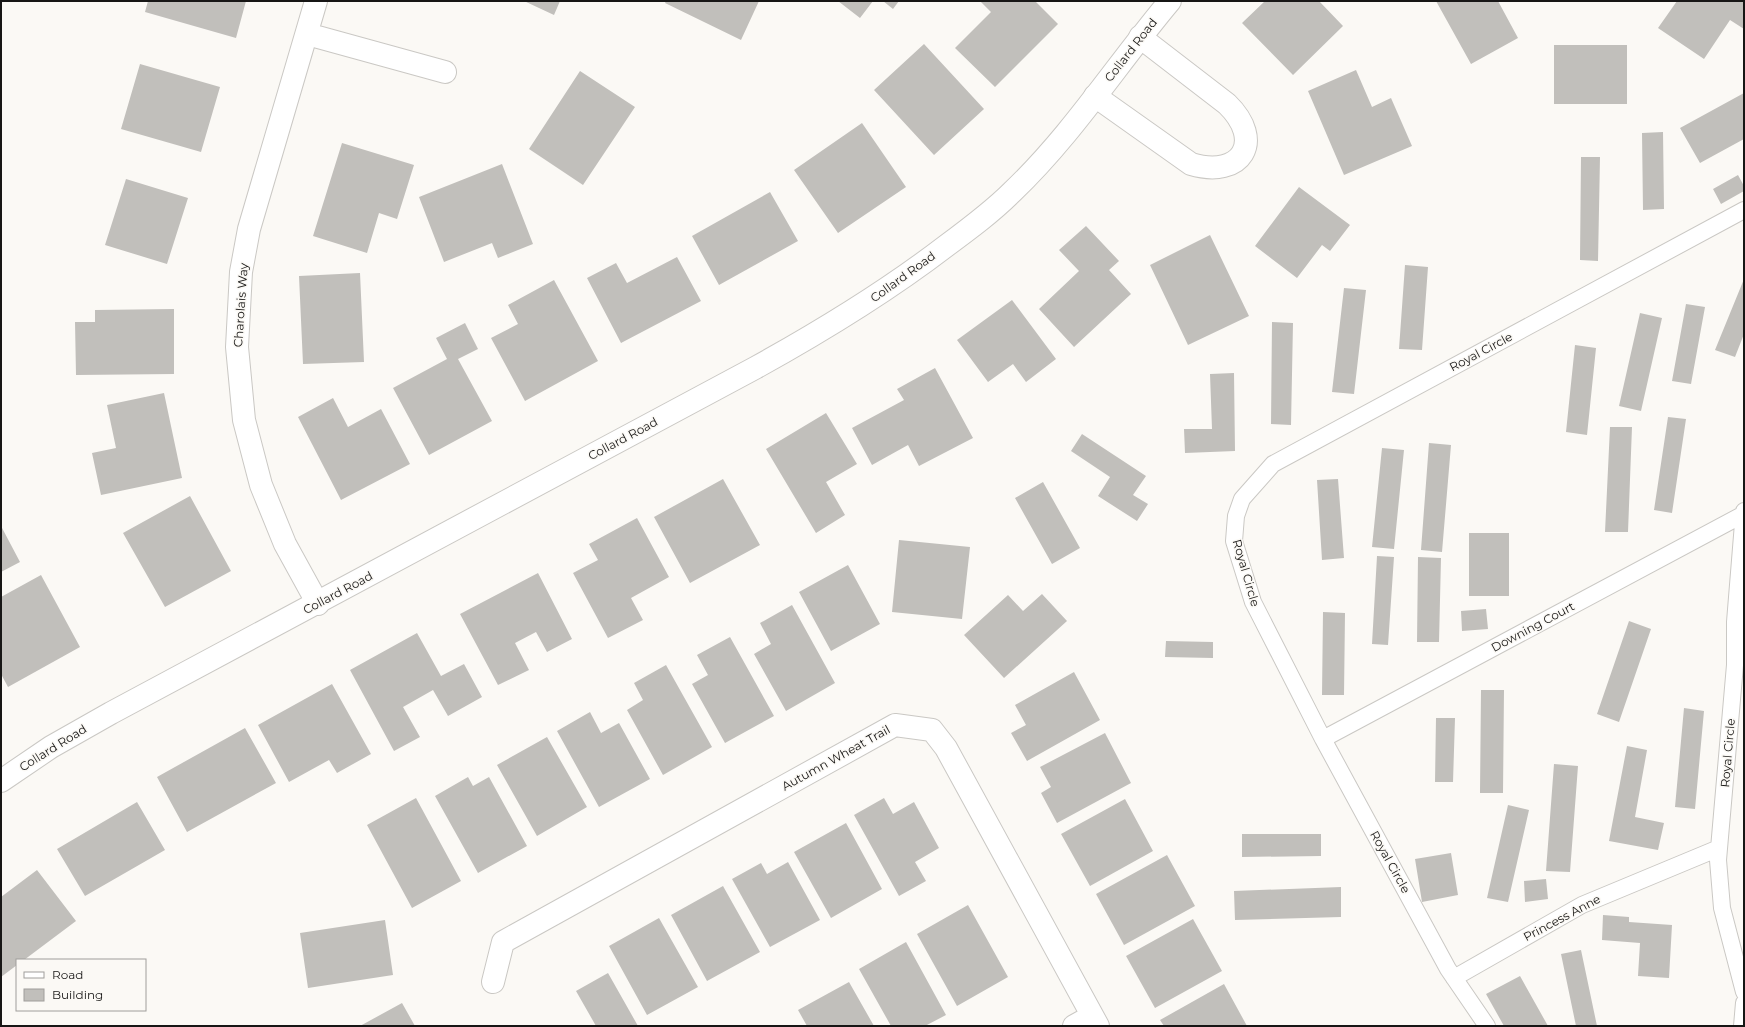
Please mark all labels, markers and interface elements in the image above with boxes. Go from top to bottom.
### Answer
street label: Collard Road [1101,15,1160,85]
street label: Collard Road [867,248,938,305]
street label: Charolais Way [230,262,251,348]
street label: Royal Circle [1447,329,1515,374]
street label: Collard Road [585,414,660,463]
street label: Royal Circle [1230,537,1263,608]
street label: Collard Road [300,568,375,617]
street label: Downing Court [1488,598,1577,655]
street label: Royal Circle [1717,718,1738,788]
street label: Collard Road [16,721,89,774]
street label: Autumn Wheat Trail [779,722,893,794]
street label: Royal Circle [1367,828,1414,896]
street label: Princess Anne [1521,891,1603,944]
legend [16,959,146,1011]
text: Road [52,967,83,982]
text: Building [52,987,103,1002]

